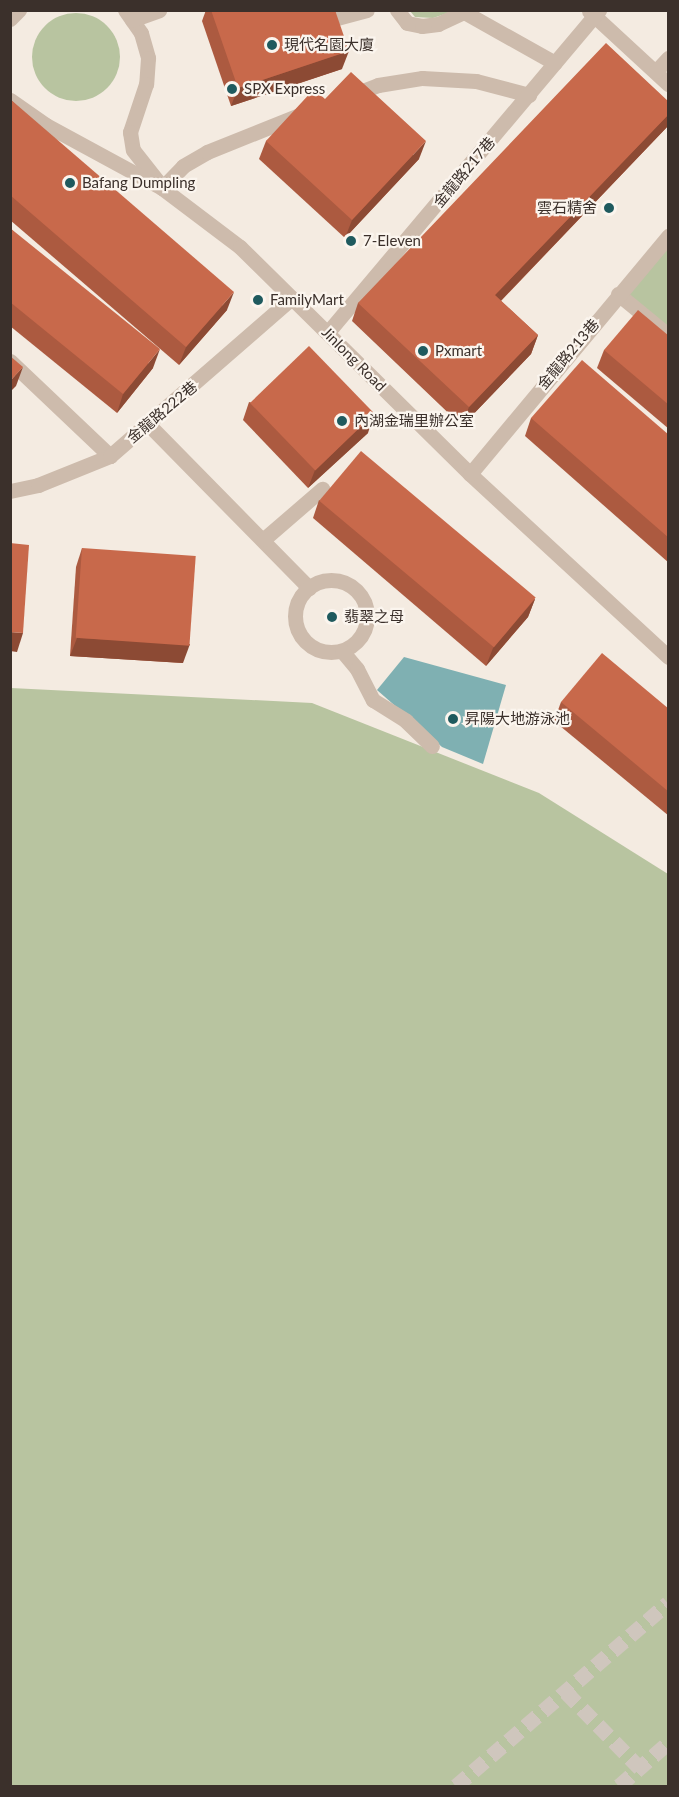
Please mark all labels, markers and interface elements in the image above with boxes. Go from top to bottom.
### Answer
place label: 現代名園大廈 [284,36,374,54]
marker: 現代名園大廈 [265,38,279,52]
place label: SPX Express [244,80,325,98]
marker: SPX Express [225,82,239,96]
street label: 金龍路217巷 [429,133,499,211]
place label: Bafang Dumpling [82,174,195,192]
marker: Bafang Dumpling [63,176,77,190]
place label: 雲石精舍 [537,199,597,217]
marker: 雲石精舍 [602,201,616,215]
place label: 7-Eleven [363,232,421,250]
marker: 7-Eleven [344,234,358,248]
place label: FamilyMart [270,291,344,309]
marker: FamilyMart [251,293,265,307]
street label: 金龍路213巷 [533,315,603,393]
street label: Jinlong Road [318,323,390,395]
place label: Pxmart [435,342,482,360]
marker: Pxmart [416,344,430,358]
street label: 金龍路222巷 [123,377,201,447]
place label: 內湖金瑞里辦公室 [354,412,474,430]
marker: 內湖金瑞里辦公室 [335,414,349,428]
place label: 翡翠之母 [344,608,404,626]
marker: 翡翠之母 [325,610,339,624]
place label: 昇陽大地游泳池 [465,710,570,728]
marker: 昇陽大地游泳池 [446,712,460,726]

